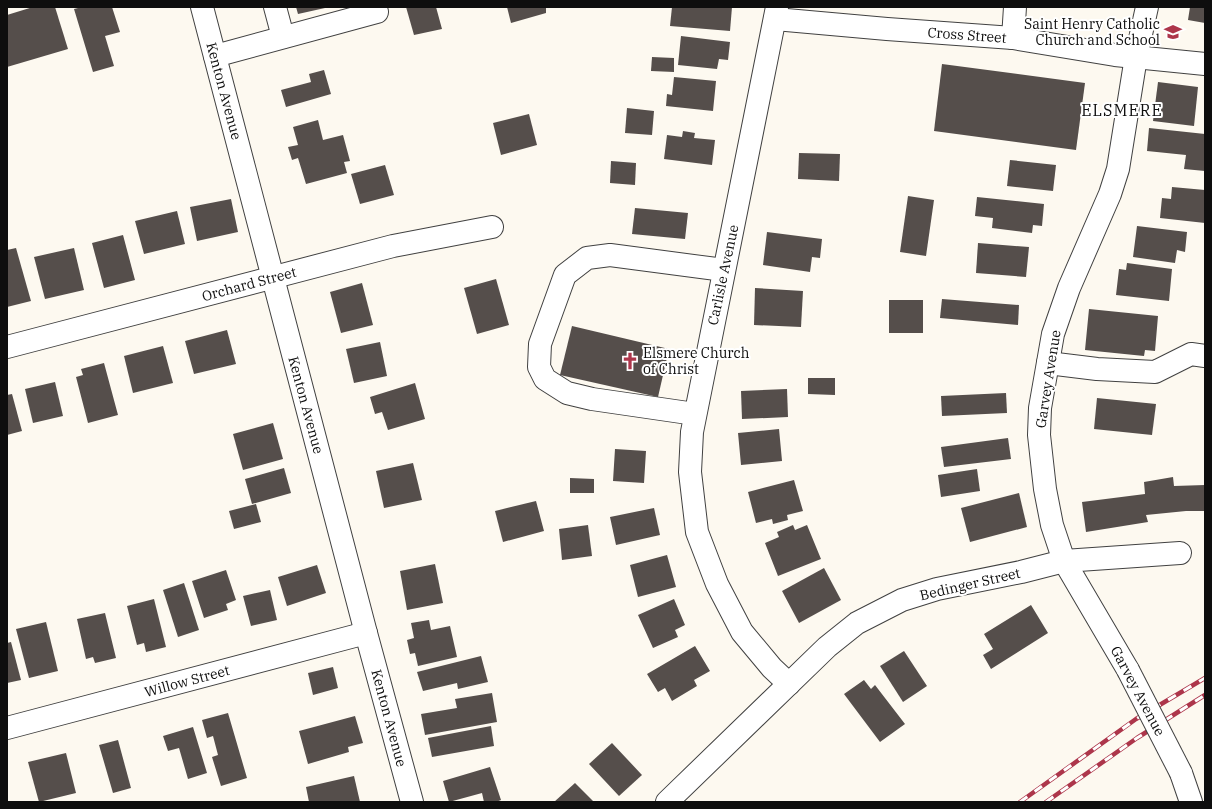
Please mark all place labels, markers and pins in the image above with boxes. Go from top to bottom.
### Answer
place label: Saint Henry Catholic Church and School [1024,15,1160,49]
school or university icon: Saint Henry Catholic Church and School [1163,22,1183,42]
place label: Elsmere Church of Christ [643,344,750,378]
church icon: Elsmere Church of Christ [620,351,640,371]

